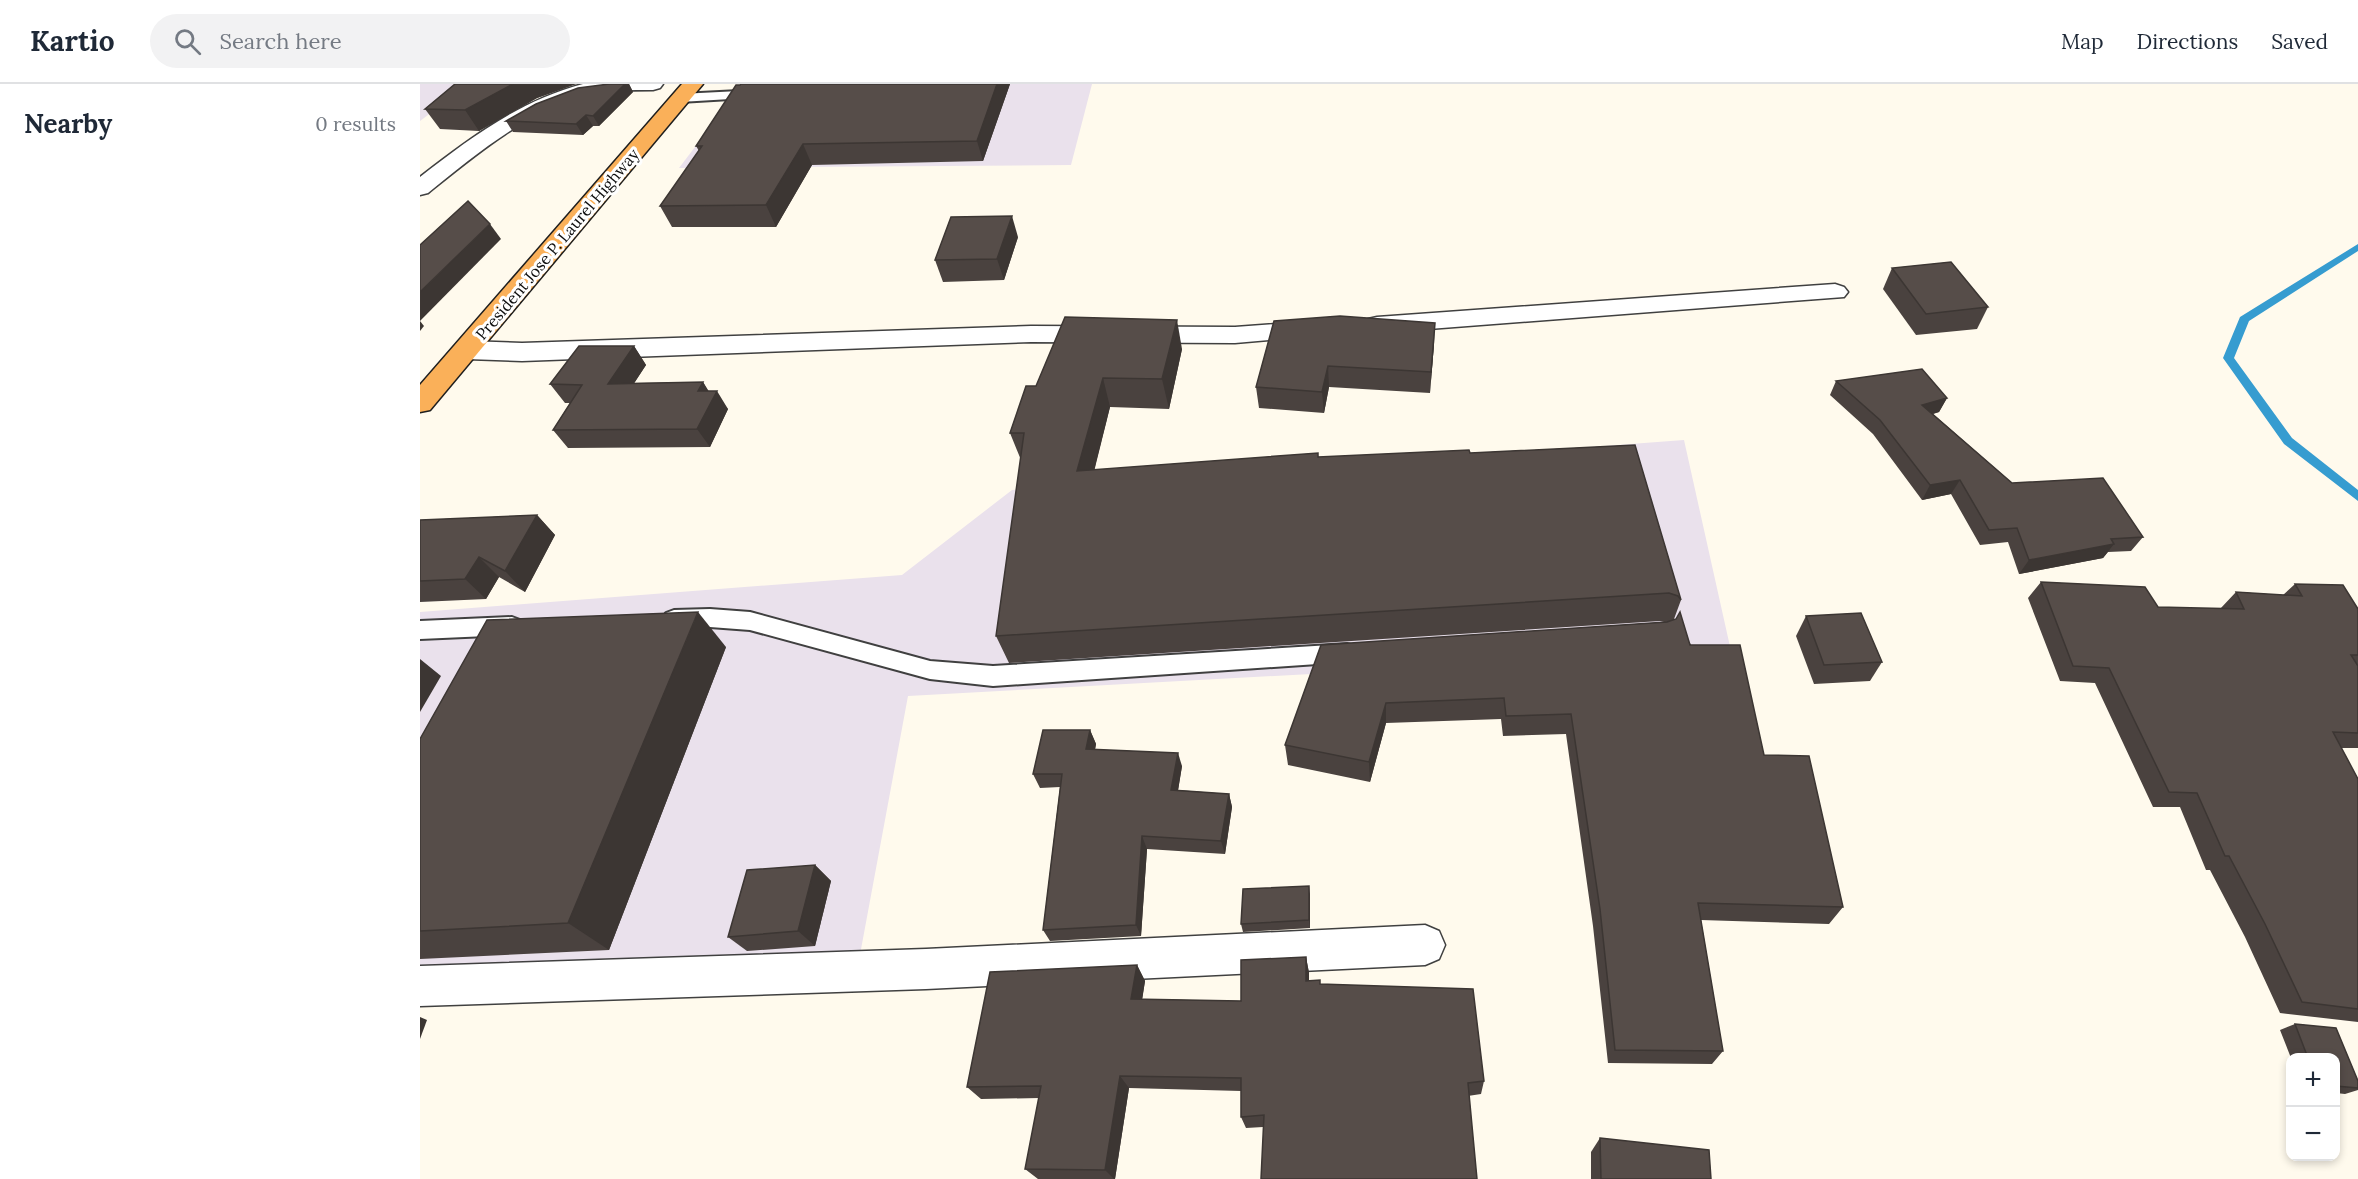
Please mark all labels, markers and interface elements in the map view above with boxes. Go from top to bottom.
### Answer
search box [150,14,570,68]
text: Kartio [30,23,114,59]
icon: search [171,25,204,58]
text: Search here [219,27,342,55]
text: Map [2061,28,2104,55]
text: Directions [2137,28,2238,55]
text: Saved [2271,28,2328,55]
text: Nearby [24,107,112,140]
text: 0 results [315,111,396,136]
street label: President Jose P. Laurel Highway [471,144,643,344]
map controls [2286,1053,2340,1161]
button: + [2286,1053,2340,1107]
button: − [2286,1107,2340,1161]

